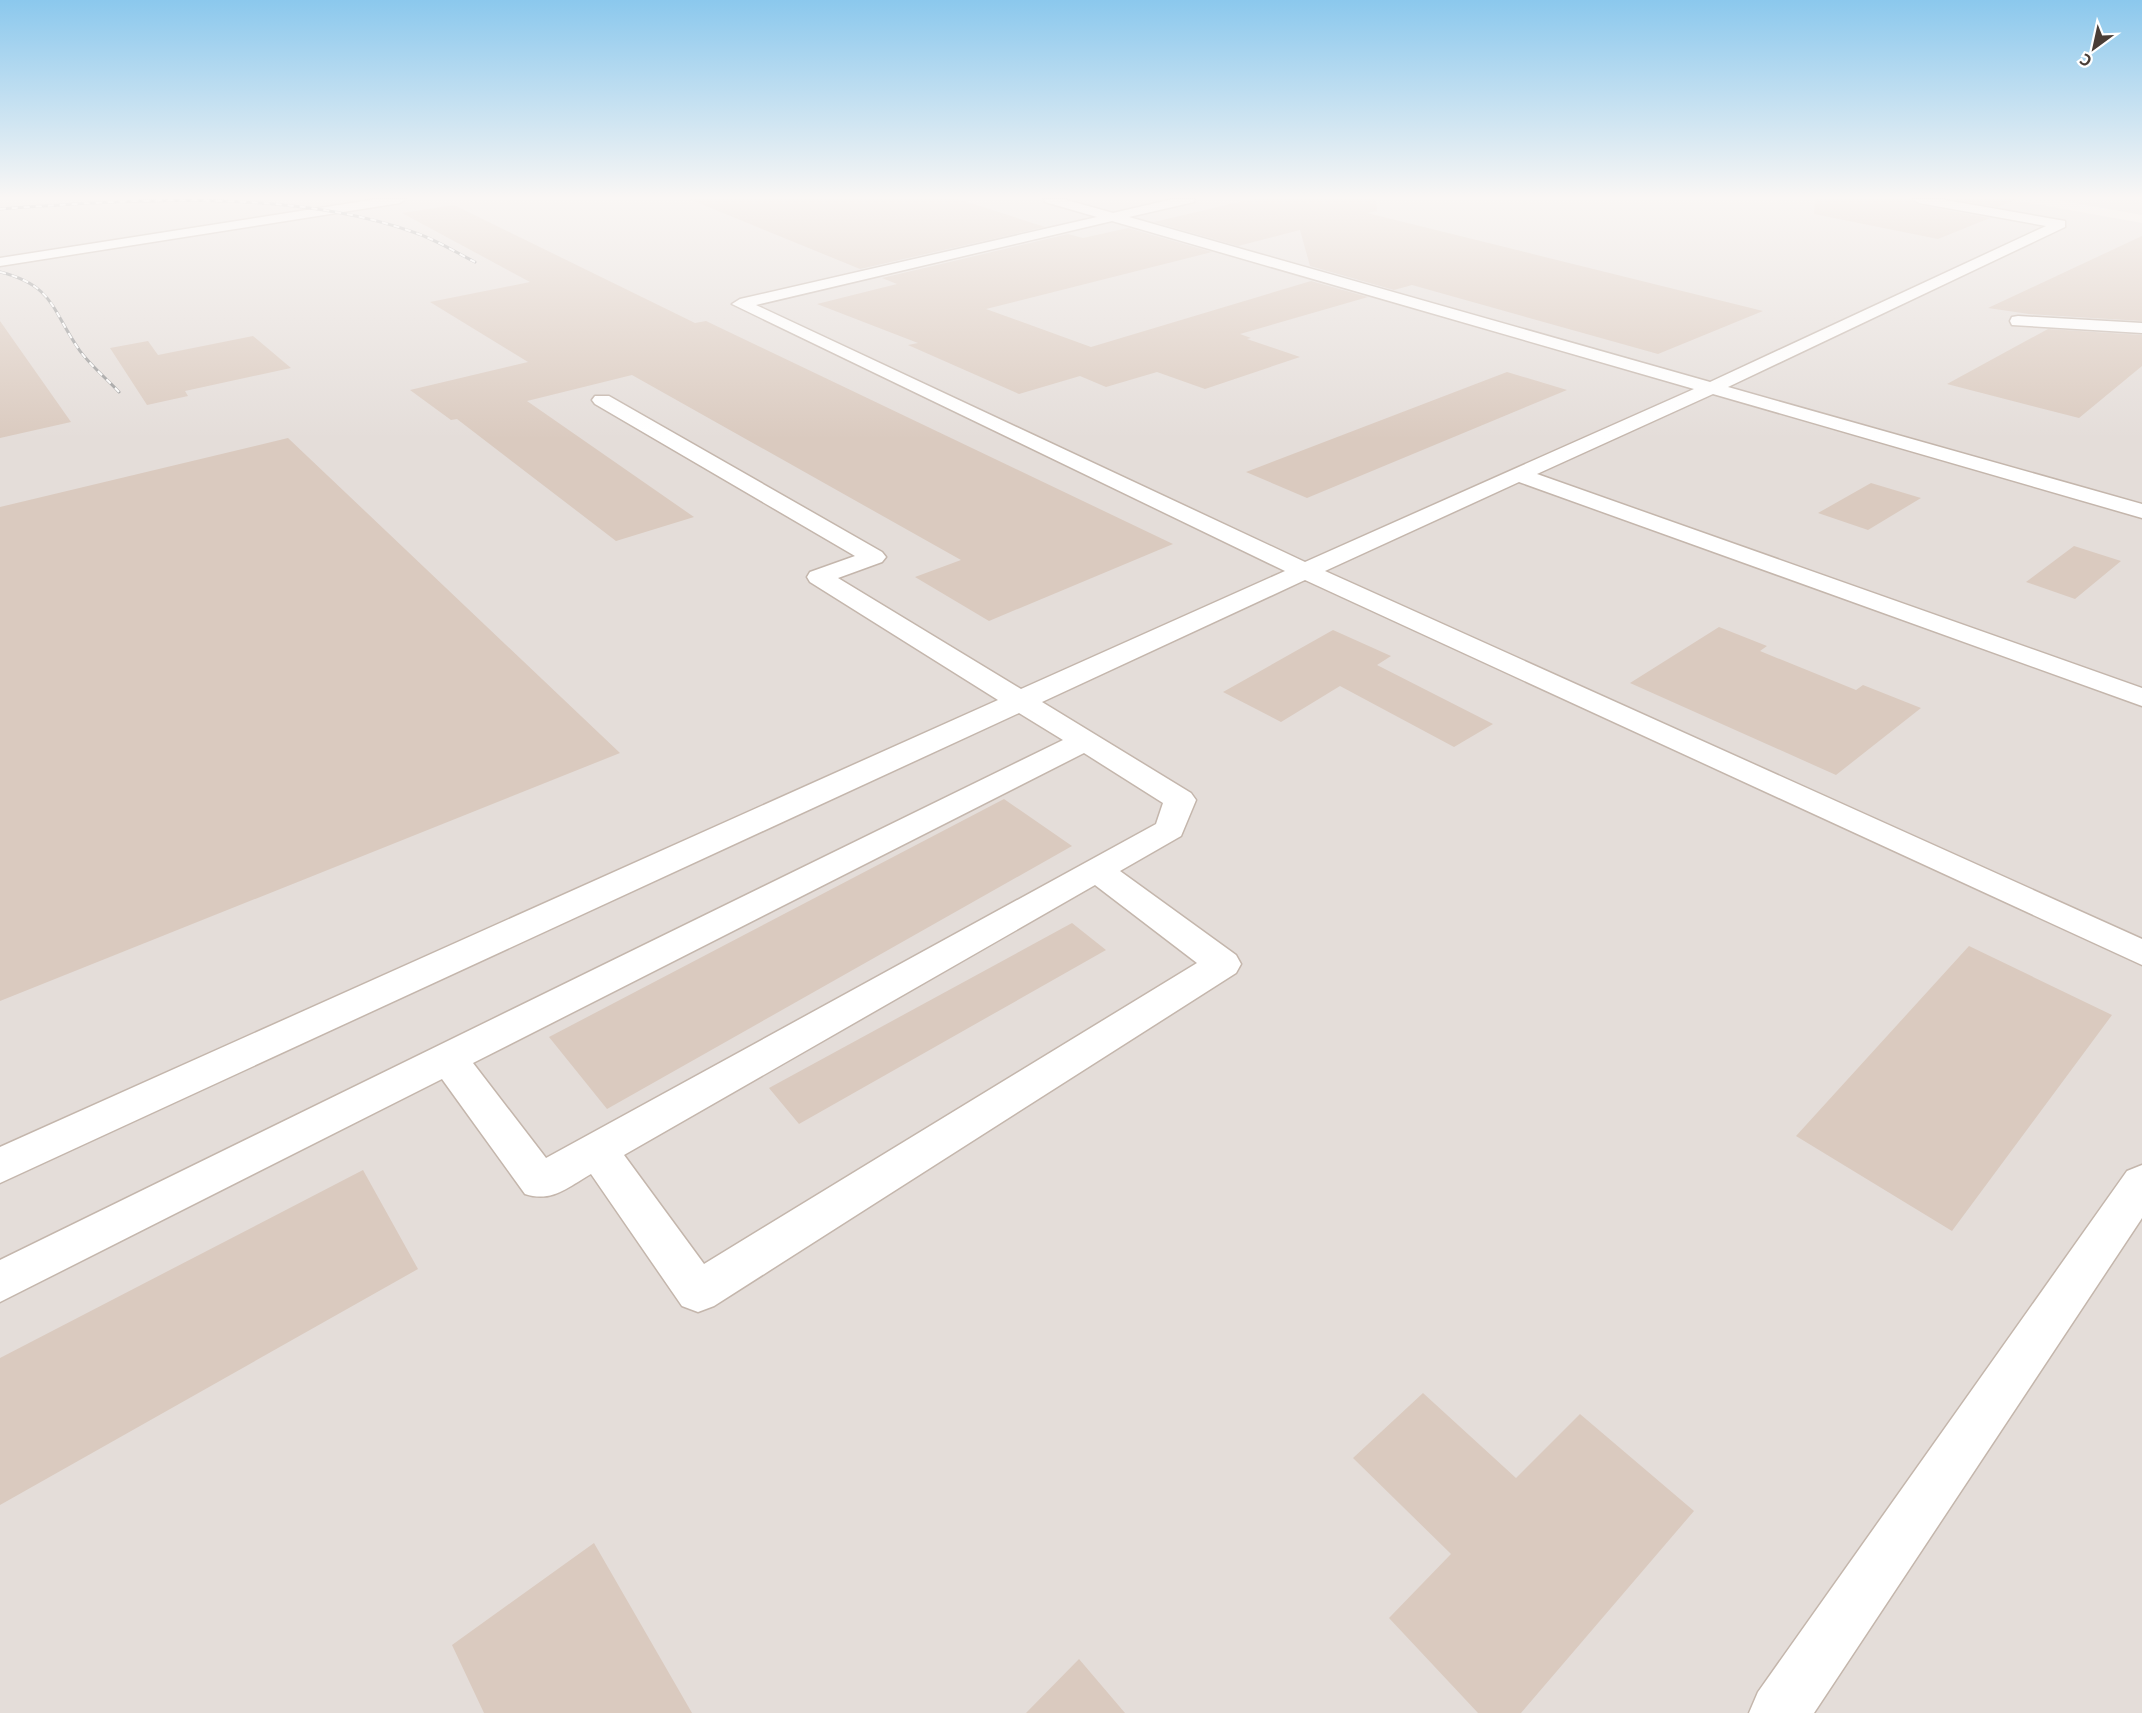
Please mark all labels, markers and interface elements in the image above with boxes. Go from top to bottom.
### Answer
north arrow [2064,18,2124,78]
text: С [2076,49,2096,73]

